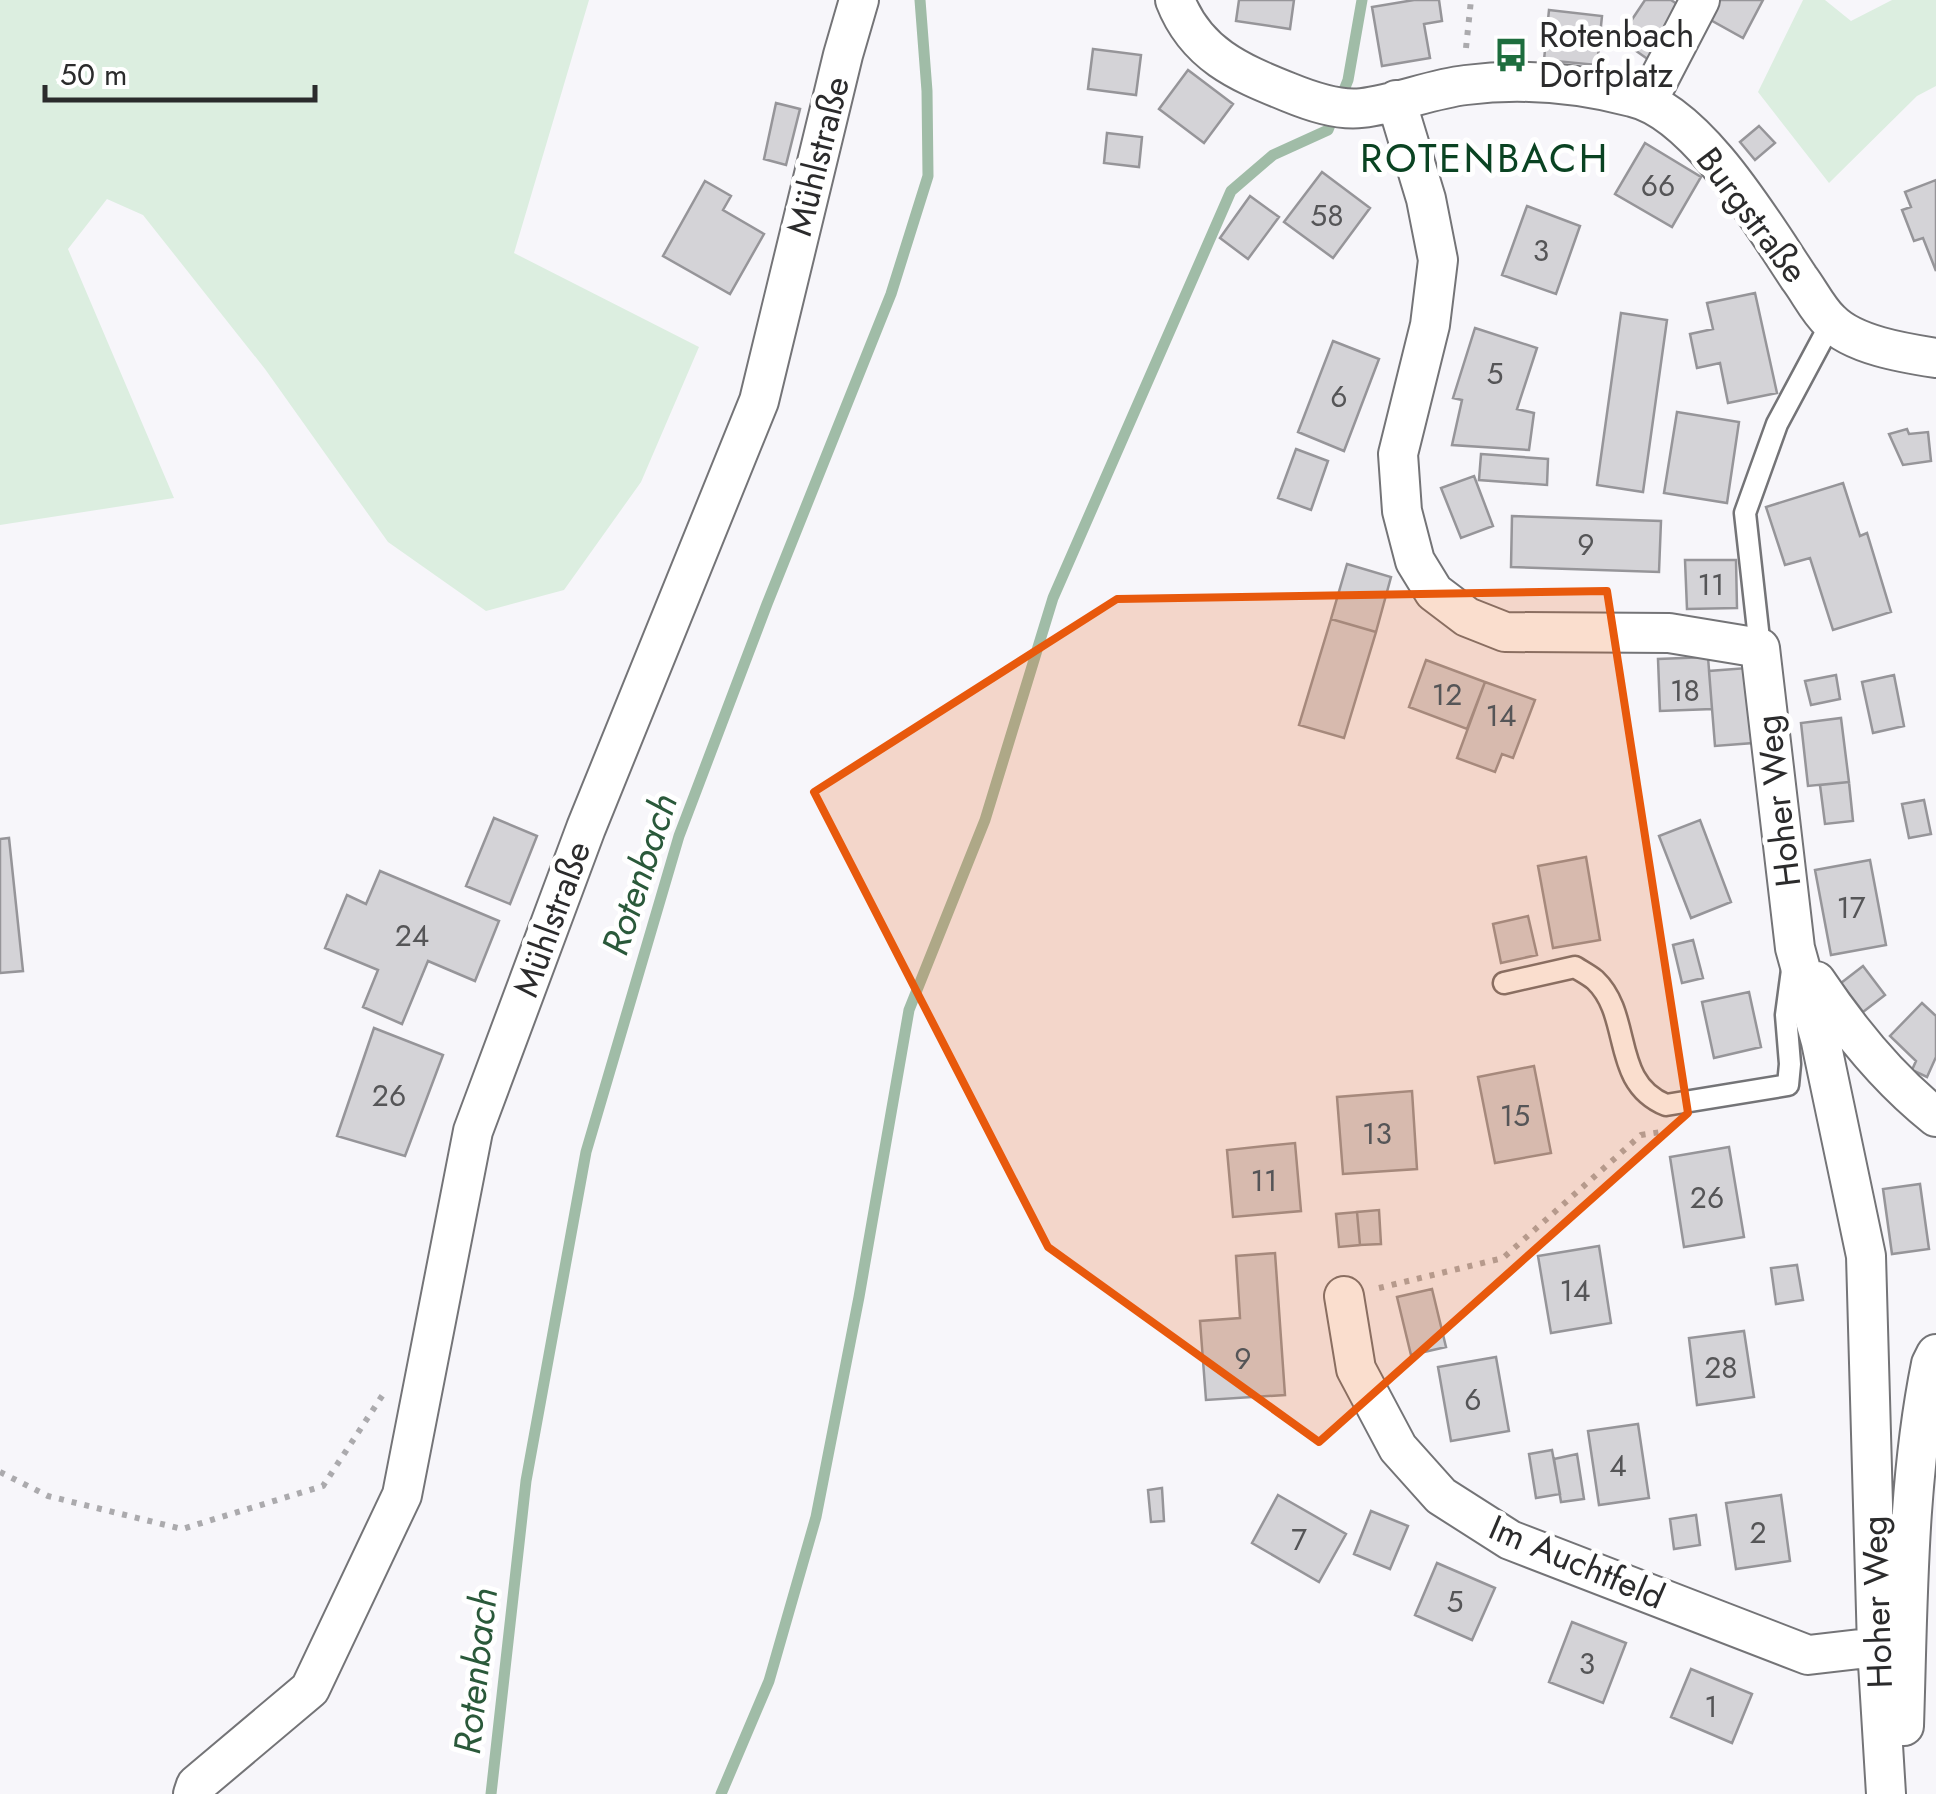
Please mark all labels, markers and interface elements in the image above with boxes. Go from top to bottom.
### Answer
place label: Rotenbach Dorfplatz [1539,10,1694,100]
bus stop icon: Rotenbach Dorfplatz [1492,36,1530,74]
scale bar [45,40,315,102]
text: 50 m [60,53,127,96]
street label: Mühlstraße [774,71,862,241]
district label: ROTENBACH [1360,129,1610,187]
street label: Burgstraße [1684,137,1820,293]
house number: 66 [1641,164,1675,207]
house number: 58 [1310,194,1344,237]
house number: 3 [1533,229,1549,272]
house number: 5 [1487,352,1503,395]
house number: 6 [1330,375,1348,418]
house number: 9 [1577,523,1595,566]
house number: 11 [1698,563,1725,606]
house number: 18 [1670,669,1700,712]
house number: 12 [1432,673,1462,716]
house number: 14 [1486,694,1517,737]
street label: Hoher Weg [1743,712,1813,890]
water label: Rotenbach [587,786,691,962]
street label: Mühlstraße [501,834,603,1004]
house number: 17 [1836,886,1866,929]
house number: 24 [395,914,429,957]
house number: 26 [372,1074,406,1117]
house number: 15 [1500,1094,1530,1137]
house number: 13 [1362,1112,1392,1155]
house number: 11 [1251,1159,1278,1202]
house number: 26 [1690,1176,1724,1219]
house number: 14 [1560,1269,1591,1312]
house number: 9 [1234,1337,1252,1380]
house number: 28 [1704,1346,1738,1389]
house number: 6 [1464,1378,1482,1421]
house number: 4 [1609,1444,1627,1487]
street label: Im Auchtfeld [1481,1503,1673,1621]
house number: 2 [1749,1511,1767,1554]
street label: Hoher Weg [1849,1515,1905,1689]
house number: 7 [1291,1518,1307,1561]
house number: 5 [1447,1580,1463,1623]
water label: Rotenbach [439,1585,511,1757]
house number: 3 [1579,1642,1595,1685]
house number: 1 [1704,1685,1718,1728]

